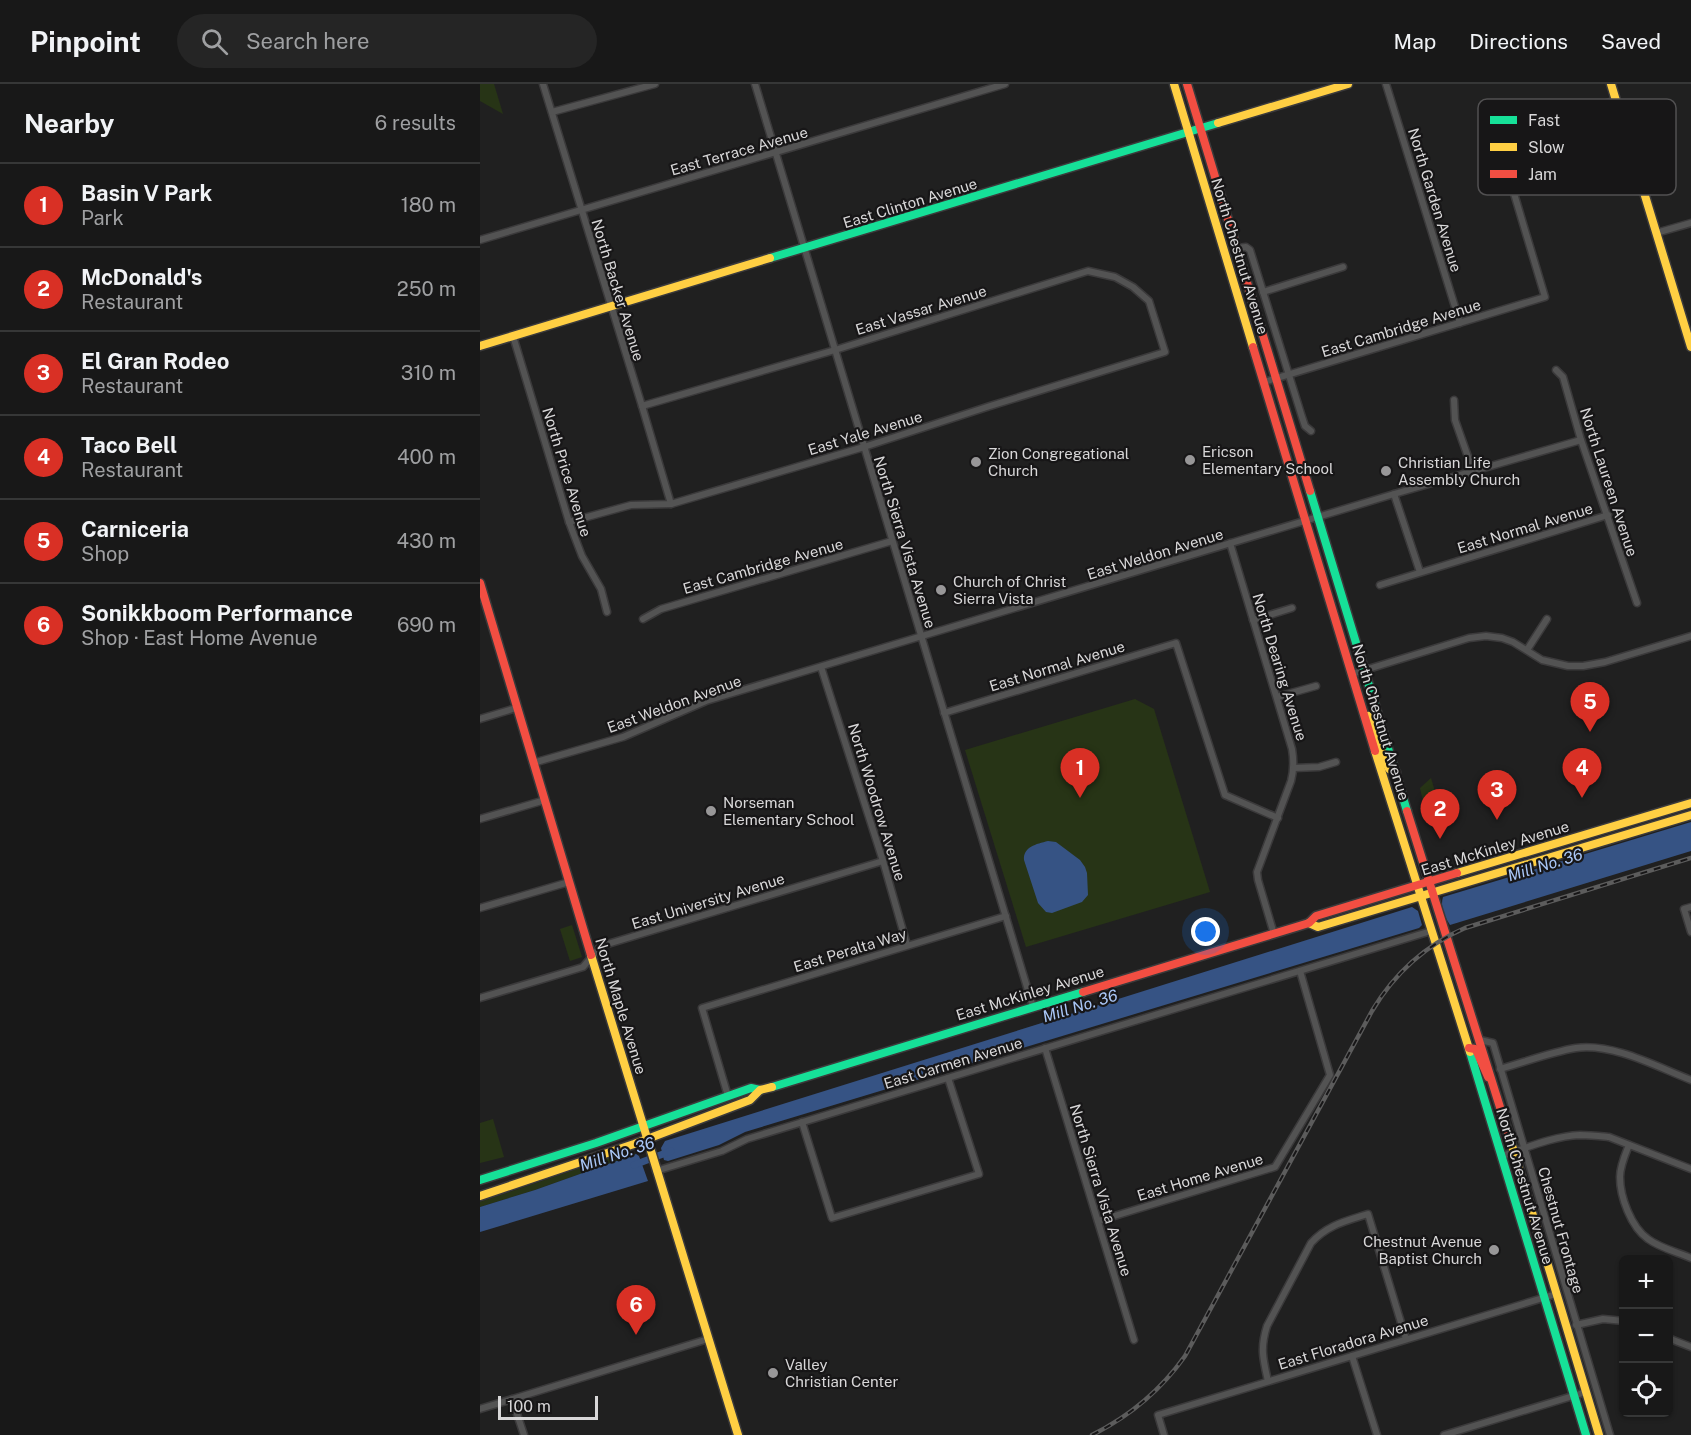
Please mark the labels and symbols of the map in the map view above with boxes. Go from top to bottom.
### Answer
legend [1478,99,1676,195]
text: Fast [1528,111,1560,130]
street label: East Terrace Avenue [668,123,810,179]
street label: North Garden Avenue [1405,126,1465,274]
text: Slow [1528,138,1565,157]
text: Jam [1528,165,1557,184]
street label: East Clinton Avenue [841,175,979,231]
street label: North Chestnut Avenue [1208,176,1272,336]
street label: North Backer Avenue [588,217,648,363]
street label: East Vassar Avenue [853,282,989,338]
street label: East Cambridge Avenue [1319,296,1483,360]
street label: North Price Avenue [539,405,595,539]
street label: North Laureen Avenue [1577,405,1641,559]
street label: East Yale Avenue [806,408,924,458]
place label: Ericson Elementary School [1202,443,1334,477]
place label: Zion Congregational Church [988,445,1129,479]
marker: Ericson Elementary School [1183,453,1197,467]
street label: North Sierra Vista Avenue [871,454,939,630]
place label: Christian Life Assembly Church [1398,454,1520,488]
marker: Zion Congregational Church [969,455,983,469]
marker: Christian Life Assembly Church [1379,464,1393,478]
street label: East Normal Avenue [1455,499,1595,557]
street label: East Weldon Avenue [1085,525,1225,583]
street label: East Cambridge Avenue [681,535,845,597]
place label: Church of Christ Sierra Vista [953,573,1066,607]
marker: Church of Christ Sierra Vista [934,583,948,597]
street label: North Dearing Avenue [1249,591,1311,743]
street label: East Normal Avenue [987,637,1127,695]
street label: North Chestnut Avenue [1349,642,1413,802]
street label: East Weldon Avenue [605,672,743,736]
pin: 5 [1570,682,1610,732]
street label: North Woodrow Avenue [845,721,909,883]
pin: 1 [1060,748,1100,798]
pin: 4 [1562,748,1602,798]
pin: 3 [1478,770,1516,820]
pin: 2 [1420,790,1460,839]
place label: Norseman Elementary School [723,794,855,828]
marker: Norseman Elementary School [704,804,718,818]
street label: East McKinley Avenue [1419,817,1571,879]
water label: Mill No. 36 [1505,844,1585,885]
street label: East University Avenue [629,870,787,932]
your location [1191,917,1220,946]
street label: East Peralta Way [791,925,909,975]
street label: North Maple Avenue [592,936,650,1076]
street label: East McKinley Avenue [954,962,1106,1024]
water label: Mill No. 36 [1040,985,1120,1026]
street label: East Carmen Avenue [882,1034,1024,1092]
street label: North Sierra Vista Avenue [1067,1102,1135,1278]
street label: North Chestnut Avenue [1493,1106,1557,1266]
water label: Mill No. 36 [577,1133,657,1175]
street label: East Home Avenue [1135,1150,1265,1204]
street label: Chestnut Frontage [1535,1165,1587,1295]
place label: Chestnut Avenue Baptist Church [1363,1233,1482,1267]
marker: Chestnut Avenue Baptist Church [1487,1243,1501,1257]
pin: 6 [616,1286,656,1335]
street label: East Floradora Avenue [1276,1311,1430,1373]
place label: Valley Christian Center [785,1356,898,1390]
marker: Valley Christian Center [766,1366,780,1380]
scale bar [498,1393,598,1420]

